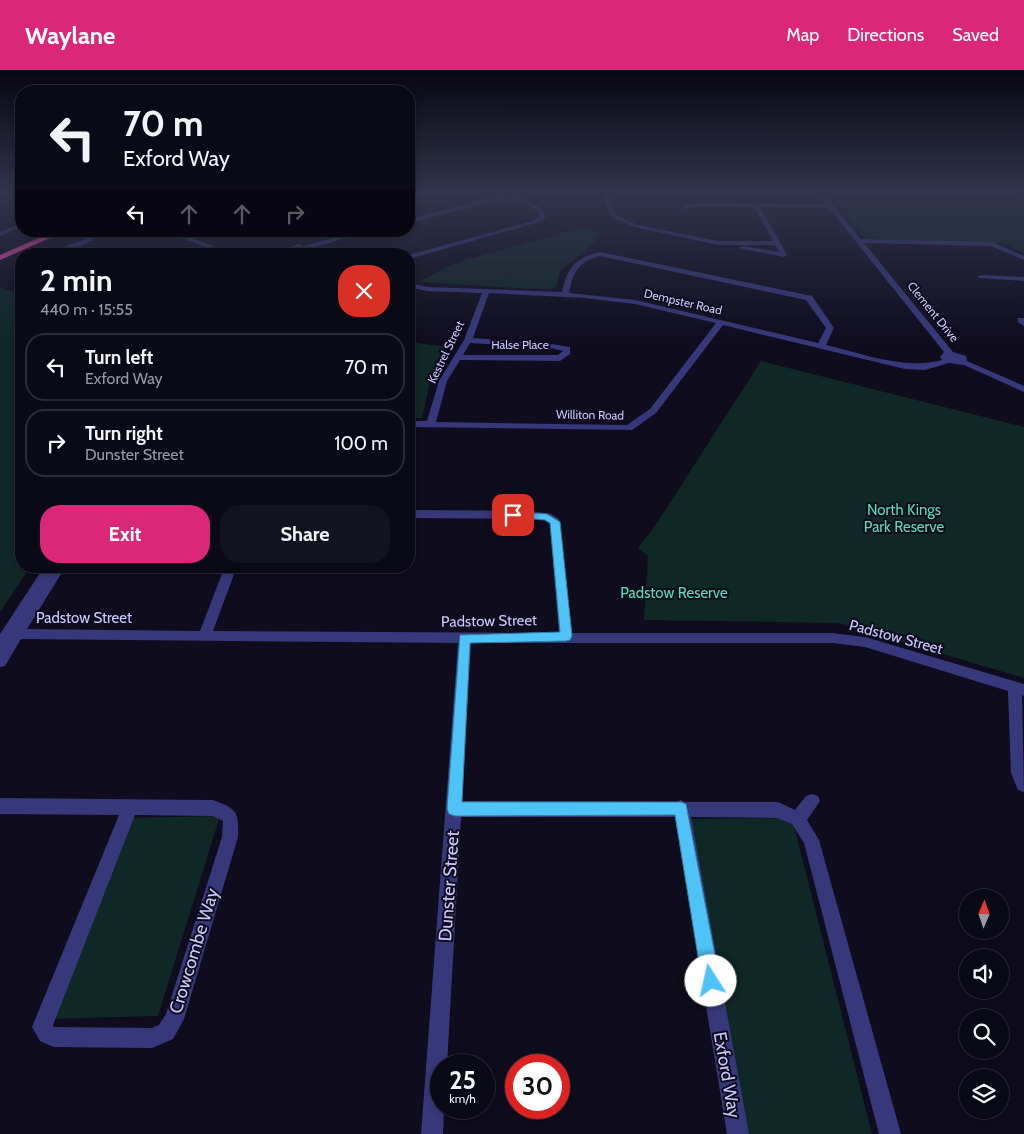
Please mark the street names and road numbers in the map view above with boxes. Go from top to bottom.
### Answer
street label: Clement Drive [905,279,962,345]
street label: Dempster Road [643,285,724,318]
street label: Kestrel Street [424,318,467,385]
street label: Halse Place [491,337,549,352]
street label: Williton Road [556,406,624,423]
street label: Padstow Street [36,609,132,627]
street label: Padstow Street [441,611,537,631]
street label: Padstow Street [847,616,945,658]
street label: Dunster Street [434,830,464,942]
street label: Crowcombe Way [164,886,224,1016]
street label: Exford Way [709,1030,745,1120]

